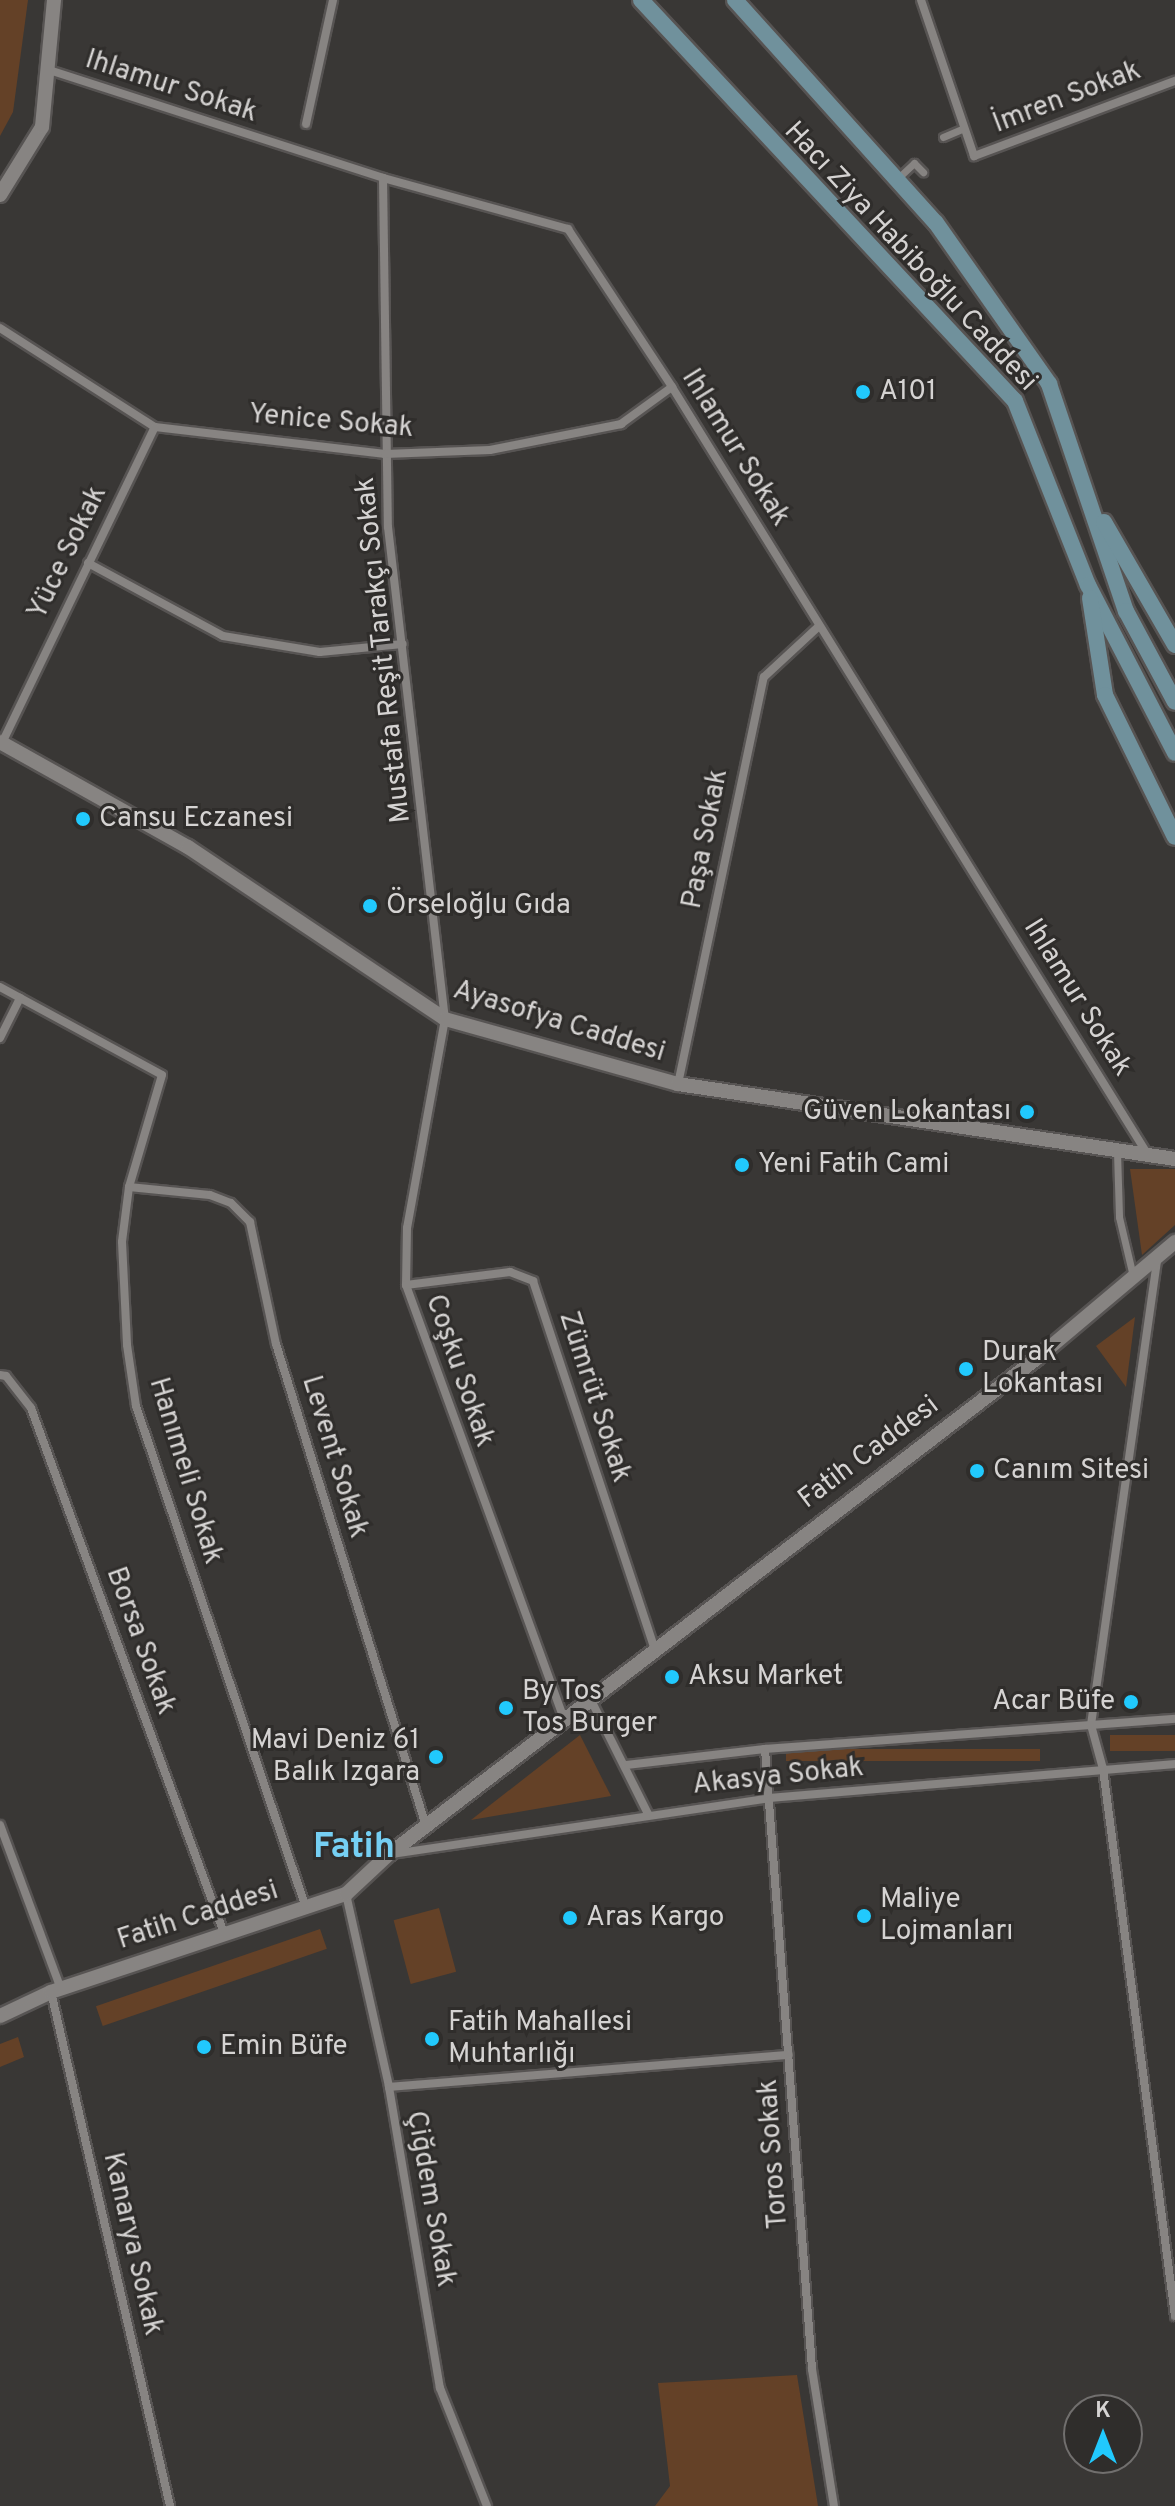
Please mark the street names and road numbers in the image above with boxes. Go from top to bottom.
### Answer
street label: Ihlamur Sokak [81,43,261,131]
street label: İmren Sokak [988,54,1146,142]
street label: Hacı Ziya Habiboğlu Caddesi [776,115,1044,399]
street label: Ihlamur Sokak [673,363,797,533]
street label: Yenice Sokak [247,398,415,446]
street label: Mustafa Reşit Tarakçı Sokak [349,475,419,825]
street label: Yüce Sokak [21,481,115,625]
street label: Paşa Sokak [676,766,736,912]
street label: Ihlamur Sokak [1015,913,1139,1083]
street label: Ayasofya Caddesi [449,974,669,1070]
street label: Coşku Sokak [417,1290,501,1452]
street label: Zümrüt Sokak [551,1307,637,1487]
street label: Levent Sokak [293,1372,375,1542]
street label: Hanımeli Sokak [141,1374,229,1568]
street label: Fatih Caddesi [792,1389,946,1517]
street label: Borsa Sokak [98,1563,182,1719]
street label: Akasya Sokak [691,1751,865,1803]
street label: Fatih Caddesi [113,1874,283,1958]
street label: Toros Sokak [752,2078,796,2230]
street label: Çiğdem Sokak [398,2108,462,2290]
street label: Kanarya Sokak [95,2149,169,2339]

